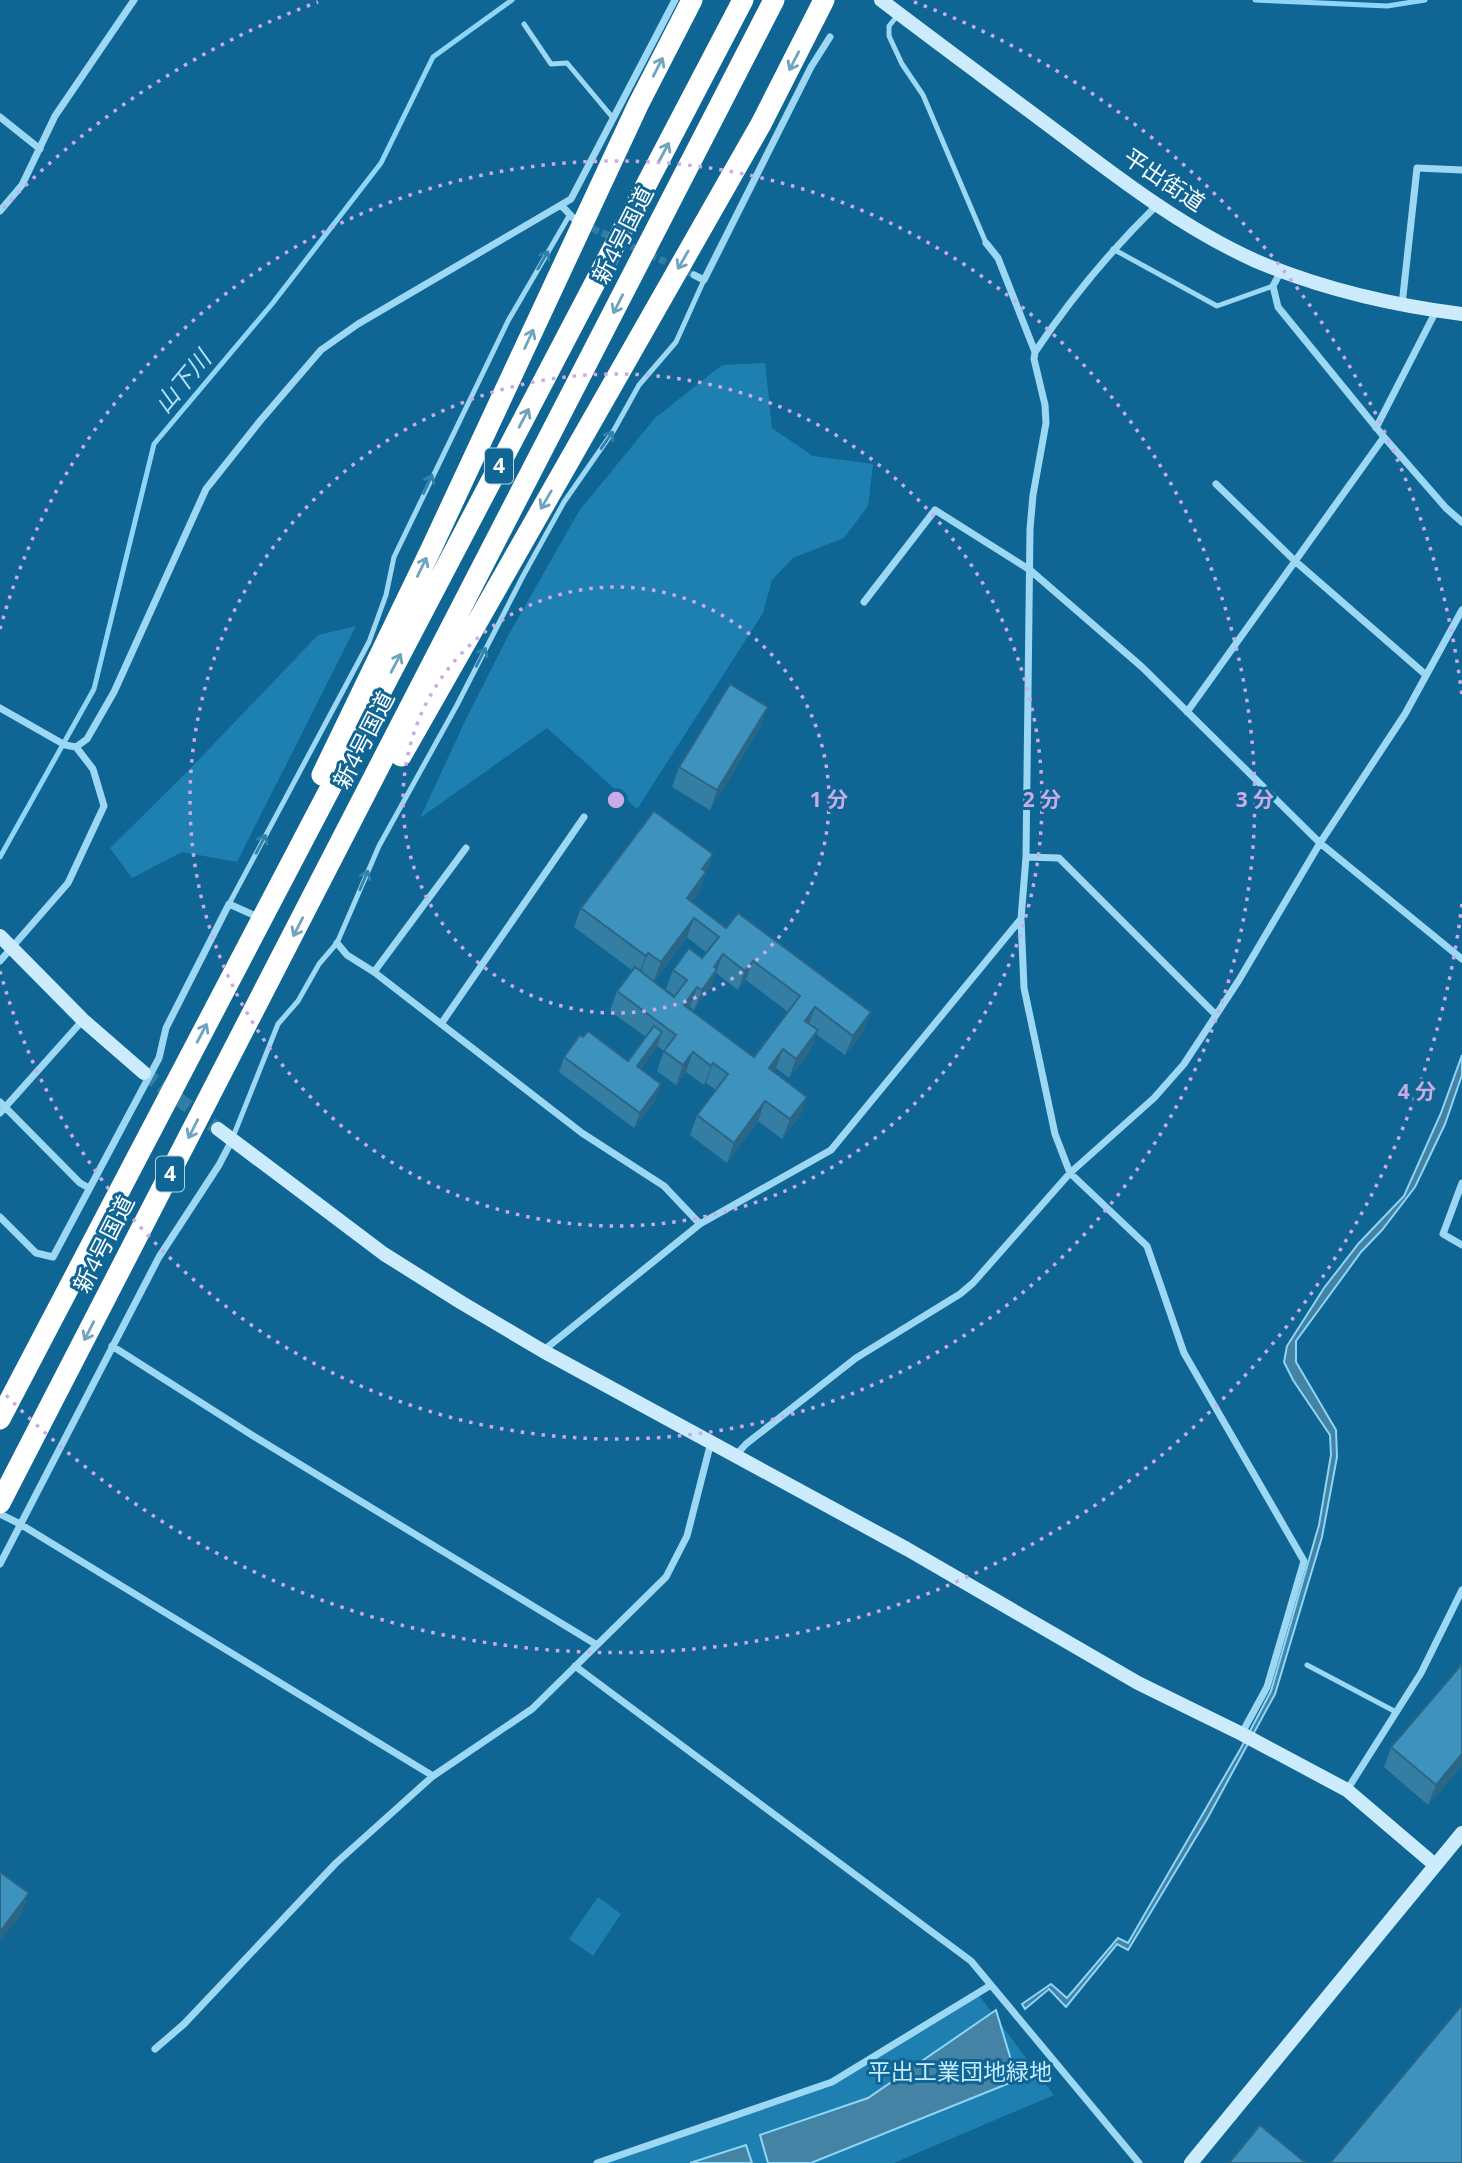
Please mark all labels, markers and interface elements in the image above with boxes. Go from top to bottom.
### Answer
one-way arrow [786,50,800,71]
one-way arrow [651,57,665,78]
street label: 平出街道 [1117,140,1212,218]
one-way arrow [657,142,671,162]
street label: 新4号国道 [584,180,660,289]
one-way arrow [676,249,689,270]
one-way arrow [537,250,551,270]
one-way arrow [610,293,624,314]
one-way arrow [523,329,536,350]
water label: 山下川 [146,341,220,419]
one-way arrow [518,408,532,429]
one-way arrow [600,431,614,450]
road number: 4 [485,448,513,484]
one-way arrow [422,474,436,495]
one-way arrow [539,489,552,510]
one-way arrow [416,557,429,578]
one-way arrow [475,647,488,668]
one-way arrow [390,653,403,674]
street label: 新4号国道 [325,685,401,794]
text: 1 分 [810,785,848,813]
text: 2 分 [1023,785,1061,813]
text: 3 分 [1236,785,1274,813]
centre of rings [604,788,628,812]
one-way arrow [255,834,268,855]
one-way arrow [359,870,372,892]
one-way arrow [290,916,304,937]
one-way arrow [196,1023,209,1044]
text: 4 分 [1398,1077,1436,1105]
one-way arrow [186,1118,200,1139]
road number: 4 [156,1156,184,1192]
street label: 新4号国道 [65,1189,141,1298]
one-way arrow [81,1320,95,1341]
park label: 平出工業団地緑地 [868,2055,1052,2087]

